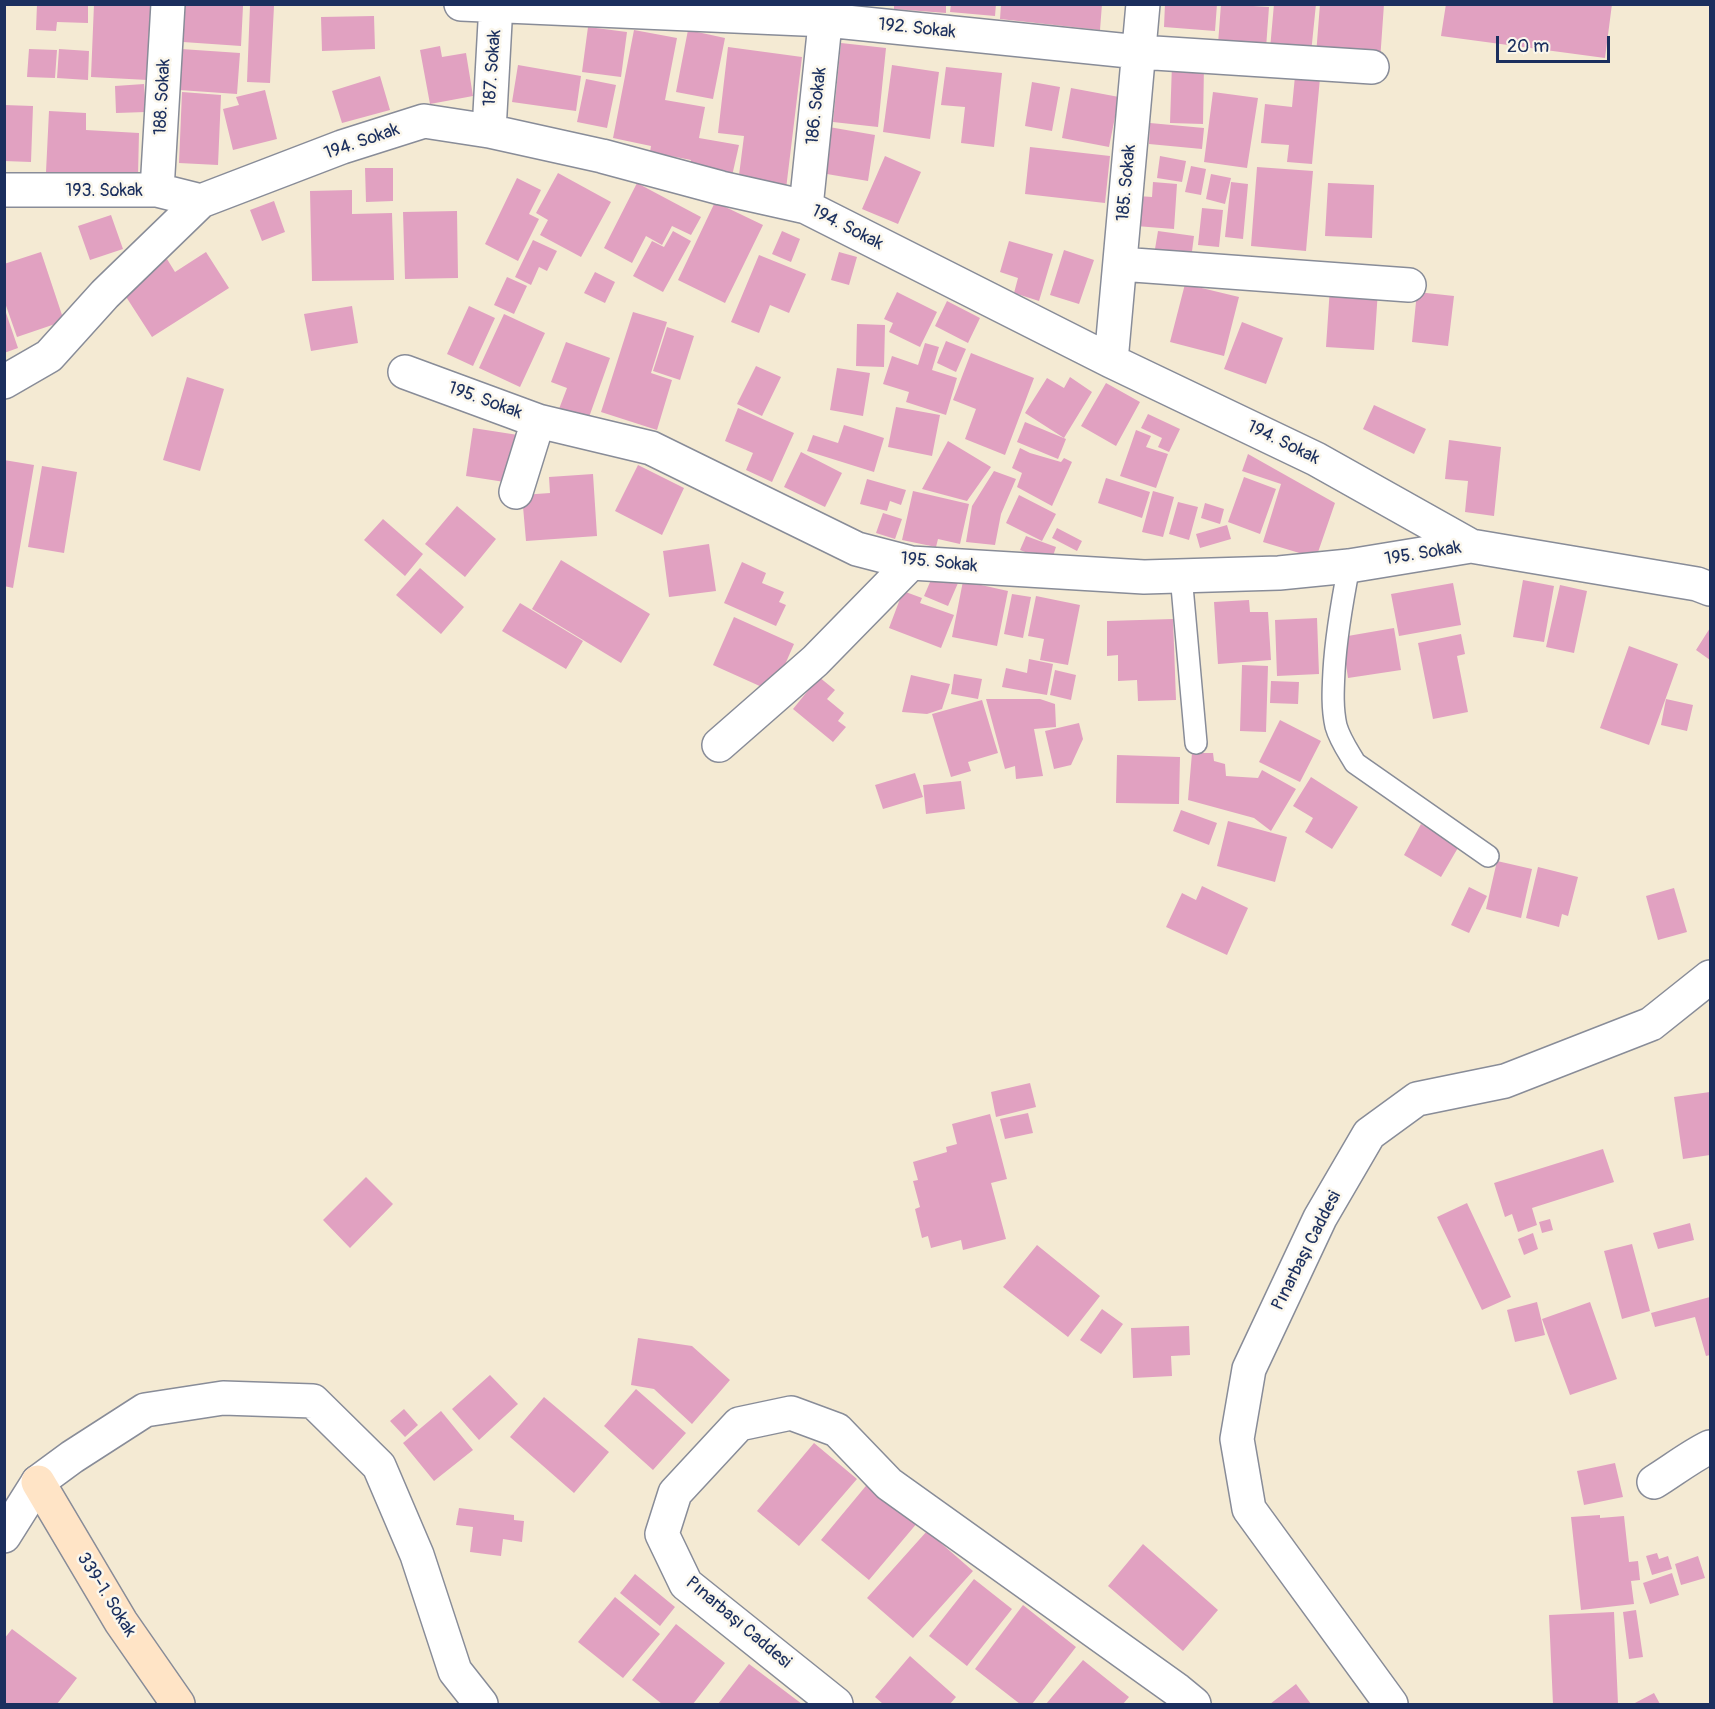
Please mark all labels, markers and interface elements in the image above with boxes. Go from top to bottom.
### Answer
street label: 192. Sokak [877,14,957,44]
scale bar [1499,24,1613,62]
street label: 187. Sokak [480,29,506,107]
text: 20 m [1507,35,1549,58]
street label: 188. Sokak [150,58,176,136]
street label: 186. Sokak [802,66,832,146]
street label: 194. Sokak [322,119,402,165]
street label: 185. Sokak [1113,144,1141,222]
street label: 193. Sokak [65,180,143,202]
street label: 194. Sokak [807,201,887,255]
street label: 195. Sokak [445,378,525,424]
street label: 194. Sokak [1243,416,1323,470]
street label: 195. Sokak [1383,537,1463,571]
street label: 195. Sokak [899,548,979,578]
street label: Pınarbaşı Caddesi [1268,1188,1346,1314]
street label: 339-1. Sokak [72,1549,140,1641]
street label: Pınarbaşı Caddesi [681,1573,795,1673]

